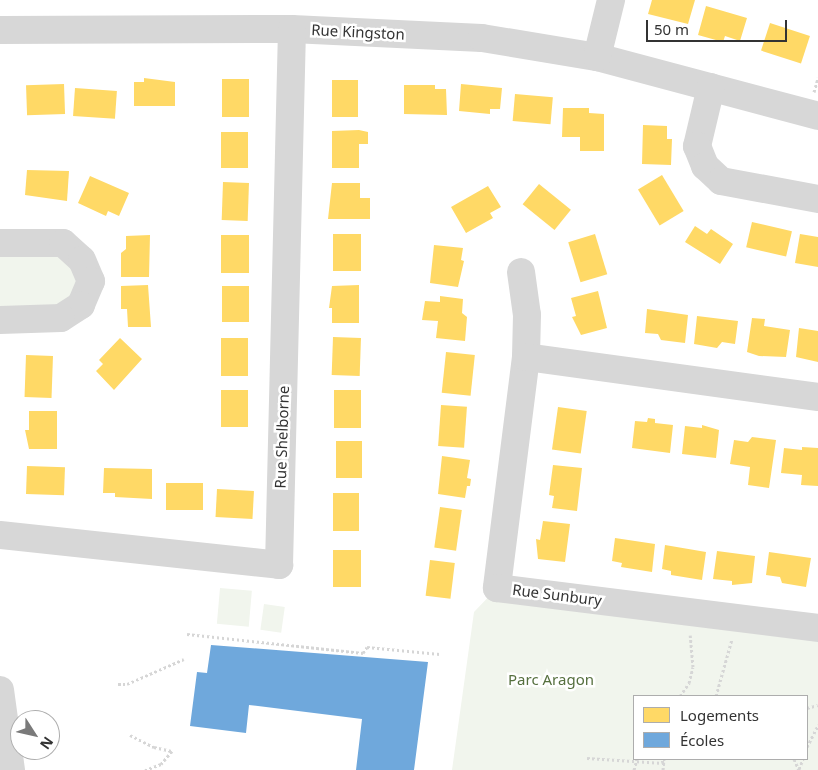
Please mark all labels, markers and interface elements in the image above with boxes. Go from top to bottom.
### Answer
scale bar [648,10,789,42]
text: 50 m [654,19,689,39]
street label: Rue Kingston [311,21,405,43]
street label: Rue Shelborne [271,385,293,489]
street label: Rue Sunbury [511,581,603,609]
park label: Parc Aragon [508,671,594,689]
legend [633,695,808,760]
text: Logements [680,705,759,725]
north arrow [10,710,60,760]
text: Écoles [680,730,724,750]
text: N [36,733,58,753]

